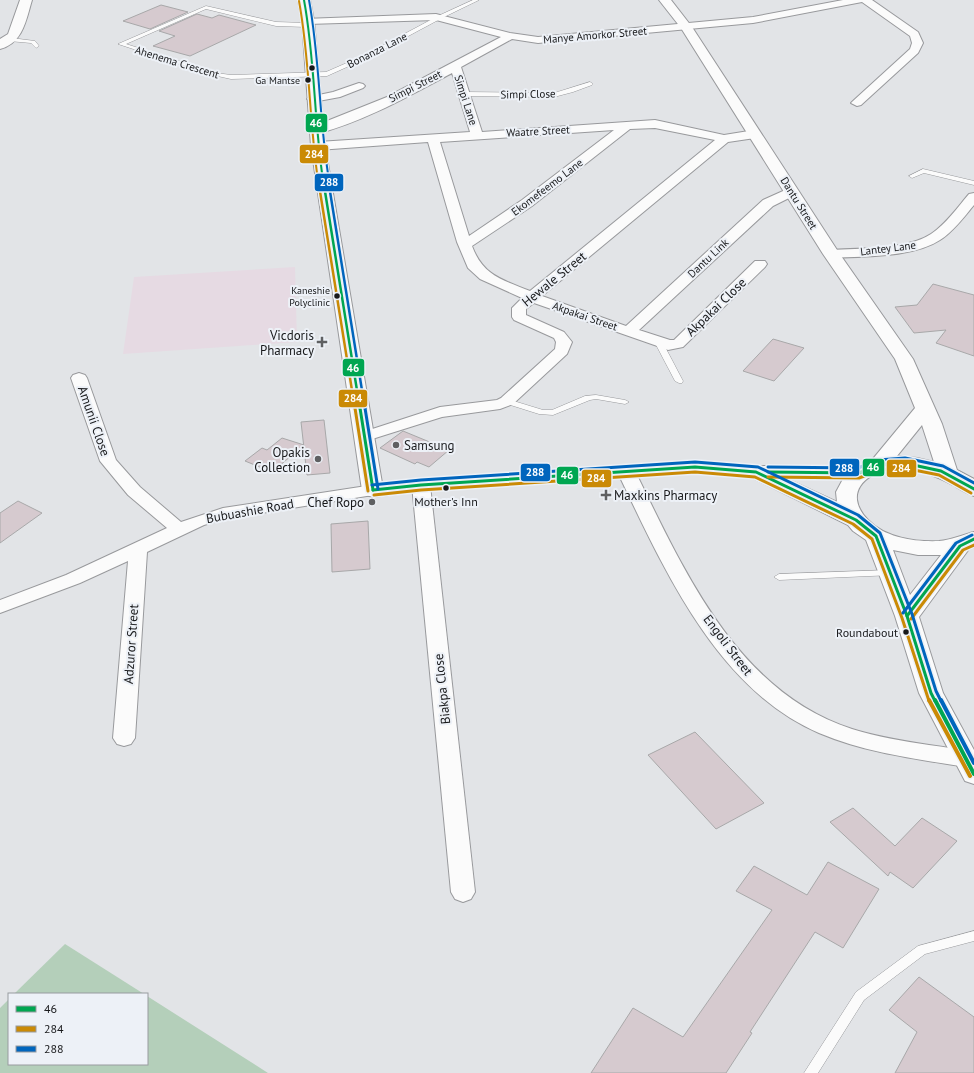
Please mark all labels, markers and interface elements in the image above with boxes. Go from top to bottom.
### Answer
street label: Manye Amorkor Street [543,23,648,47]
street label: Bonanza Lane [345,29,410,71]
street label: Ahenema Crescent [133,43,221,81]
unlabelled marker [307,63,317,73]
street label: Simpi Street [386,67,444,105]
street label: Simpi Lane [451,73,481,127]
place label: Ga Mantse [255,74,300,87]
marker: Ga Mantse [303,75,313,85]
street label: Simpi Close [500,87,556,101]
line badge: 46 [305,113,328,133]
text: 46 [310,116,322,130]
street label: Waatre Street [506,122,570,140]
line badge: 284 [299,144,329,164]
text: 284 [305,147,324,161]
street label: Ekomefeemo Lane [508,155,586,219]
line badge: 288 [314,173,344,192]
street label: Dantu Street [777,174,821,232]
text: 288 [320,175,338,189]
street label: Dantu Link [685,235,732,281]
street label: Lantey Lane [859,238,917,258]
street label: Hewale Street [518,247,590,310]
street label: Akpakai Close [682,274,750,340]
place label: Kaneshie Polyclinic [289,284,330,309]
marker: Kaneshie Polyclinic [332,291,342,301]
street label: Akpakai Street [551,298,620,334]
place label: Vicdoris Pharmacy [260,327,314,359]
marker: Vicdoris Pharmacy [317,337,327,347]
line badge: 46 [342,358,365,377]
text: 46 [347,361,359,375]
street label: Amunii Close [74,384,114,458]
line badge: 284 [338,389,368,408]
text: 284 [344,391,363,405]
place label: Samsung [404,437,454,454]
marker: Samsung [391,440,401,450]
place label: Opakis Collection [254,444,310,476]
marker: Opakis Collection [313,454,323,464]
line badge: 288 [829,458,860,477]
line badge: 46 [862,458,885,477]
line badge: 284 [886,459,917,478]
text: 46 [867,460,879,474]
text: 288 [835,461,853,475]
text: 284 [892,461,911,475]
line badge: 288 [520,463,551,482]
text: 288 [526,465,544,479]
line badge: 46 [556,466,579,485]
text: 46 [561,468,573,482]
line badge: 284 [581,469,612,488]
text: 284 [587,471,606,485]
marker: Mother's Inn [441,483,451,493]
place label: Maxkins Pharmacy [614,487,717,504]
marker: Maxkins Pharmacy [601,490,611,500]
place label: Chef Ropo [307,494,364,511]
place label: Mother's Inn [414,494,478,509]
street label: Bubuashie Road [205,495,295,527]
marker: Chef Ropo [367,497,377,507]
street label: Adzuror Street [120,603,142,684]
street label: Engoli Street [700,611,757,679]
place label: Roundabout [836,625,898,640]
marker: Roundabout [901,627,911,637]
street label: Biakpa Close [430,653,454,725]
legend [8,993,148,1065]
text: 46 [44,1001,57,1016]
text: 284 [44,1021,64,1036]
text: 288 [44,1041,64,1056]

